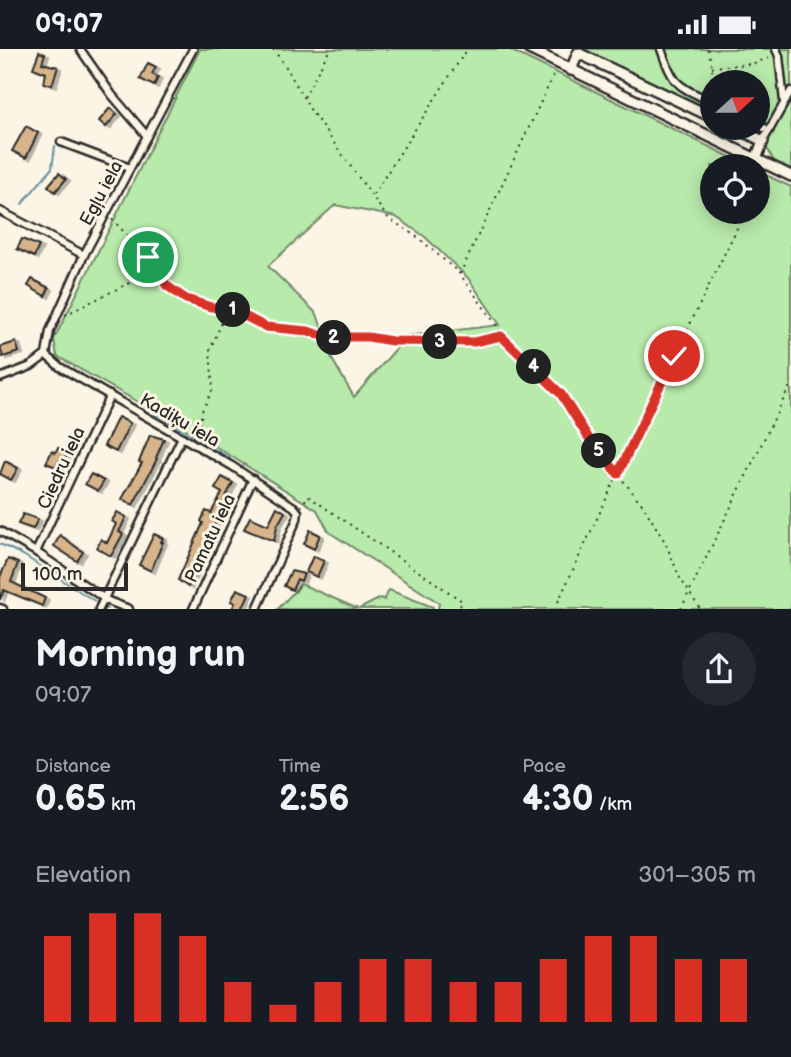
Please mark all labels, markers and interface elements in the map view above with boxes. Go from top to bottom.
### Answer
text: 09:07 [35,9,103,40]
north arrow [700,70,770,140]
map controls [700,70,770,224]
button: locate [700,154,770,224]
street label: Egļu iela [76,157,127,229]
pin [118,227,178,287]
icon: arrive [129,238,167,276]
pin: 1 [216,293,250,327]
text: 1 [229,298,237,321]
pin: 2 [316,321,352,355]
pin: 3 [422,325,458,359]
text: 2 [328,326,339,349]
pin [644,326,704,386]
text: 3 [434,330,445,353]
icon: check [655,337,693,375]
pin: 4 [516,349,552,385]
text: 4 [528,355,539,378]
street label: Kadiķu iela [136,389,223,452]
street label: Ciedru iela [33,424,90,513]
pin: 5 [582,433,616,469]
text: 5 [593,439,604,462]
street label: Pamatu iela [181,491,240,586]
scale bar [21,560,128,592]
text: 100 m [32,563,83,586]
text: Morning run [35,632,246,677]
button: share [682,632,756,706]
text: 09:07 [35,681,91,709]
text: Distance [35,755,111,778]
text: Time [279,755,321,778]
text: Pace [522,755,566,778]
text: 0.65 [35,778,106,821]
text: 2:56 [279,778,349,821]
text: 4:30 [522,778,594,821]
text: km [106,793,136,816]
text: /km [594,793,632,816]
text: Elevation [35,861,131,889]
text: 301–305 m [638,861,756,889]

